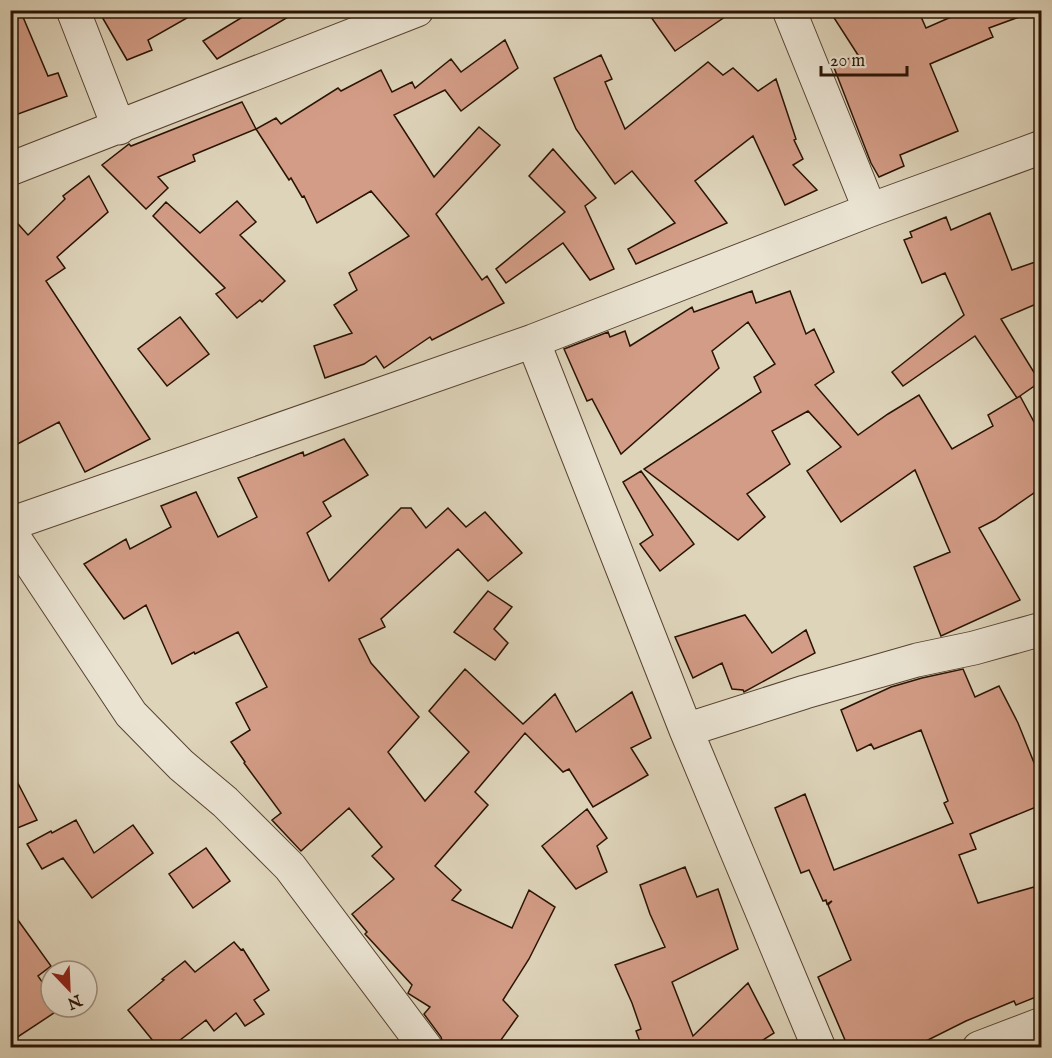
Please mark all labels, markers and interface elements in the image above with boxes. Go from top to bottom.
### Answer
scale bar [821,39,906,77]
text: 20 m [830,50,865,73]
north arrow [39,959,99,1019]
text: N [64,989,85,1013]

